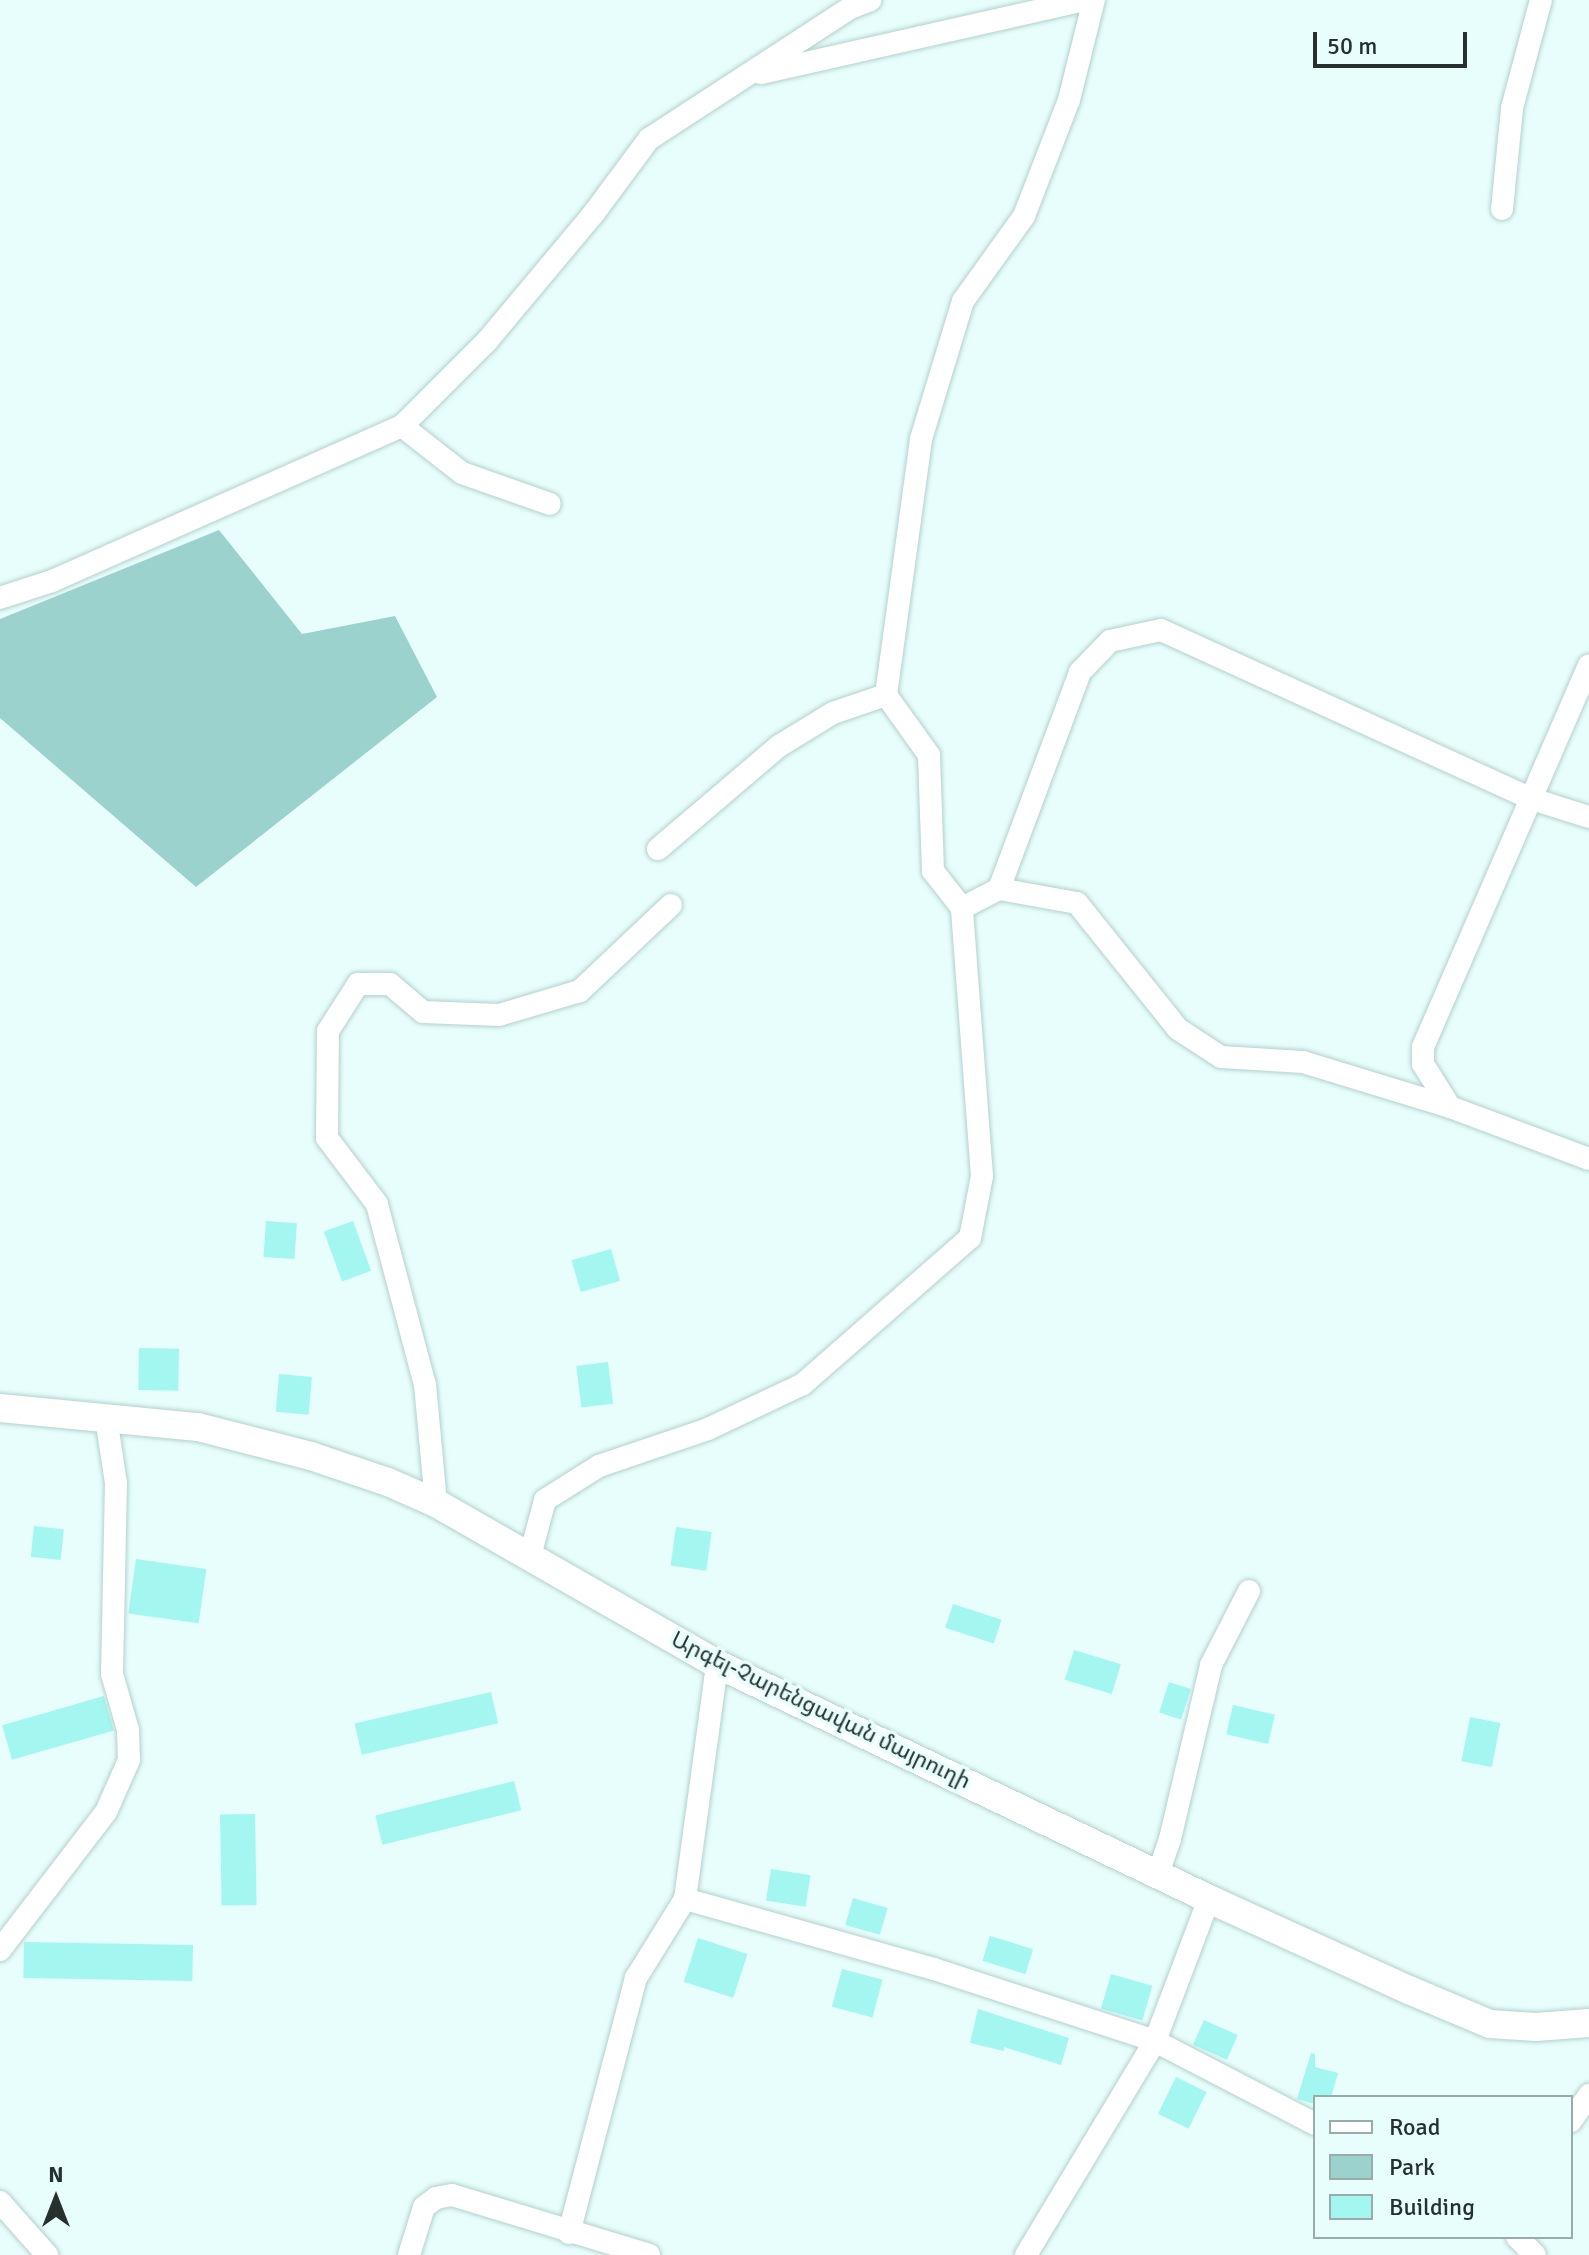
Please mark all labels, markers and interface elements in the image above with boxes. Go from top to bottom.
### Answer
scale bar [1317,16,1471,66]
text: 50 m [1327,31,1377,61]
street label: Արգել-Չարենցավան մայրուղի [667,1626,975,1794]
legend [1313,2095,1573,2239]
text: Road [1389,2112,1440,2142]
text: Park [1389,2152,1435,2182]
north arrow [16,2159,96,2239]
text: N [48,2161,64,2188]
text: Building [1389,2192,1475,2222]

